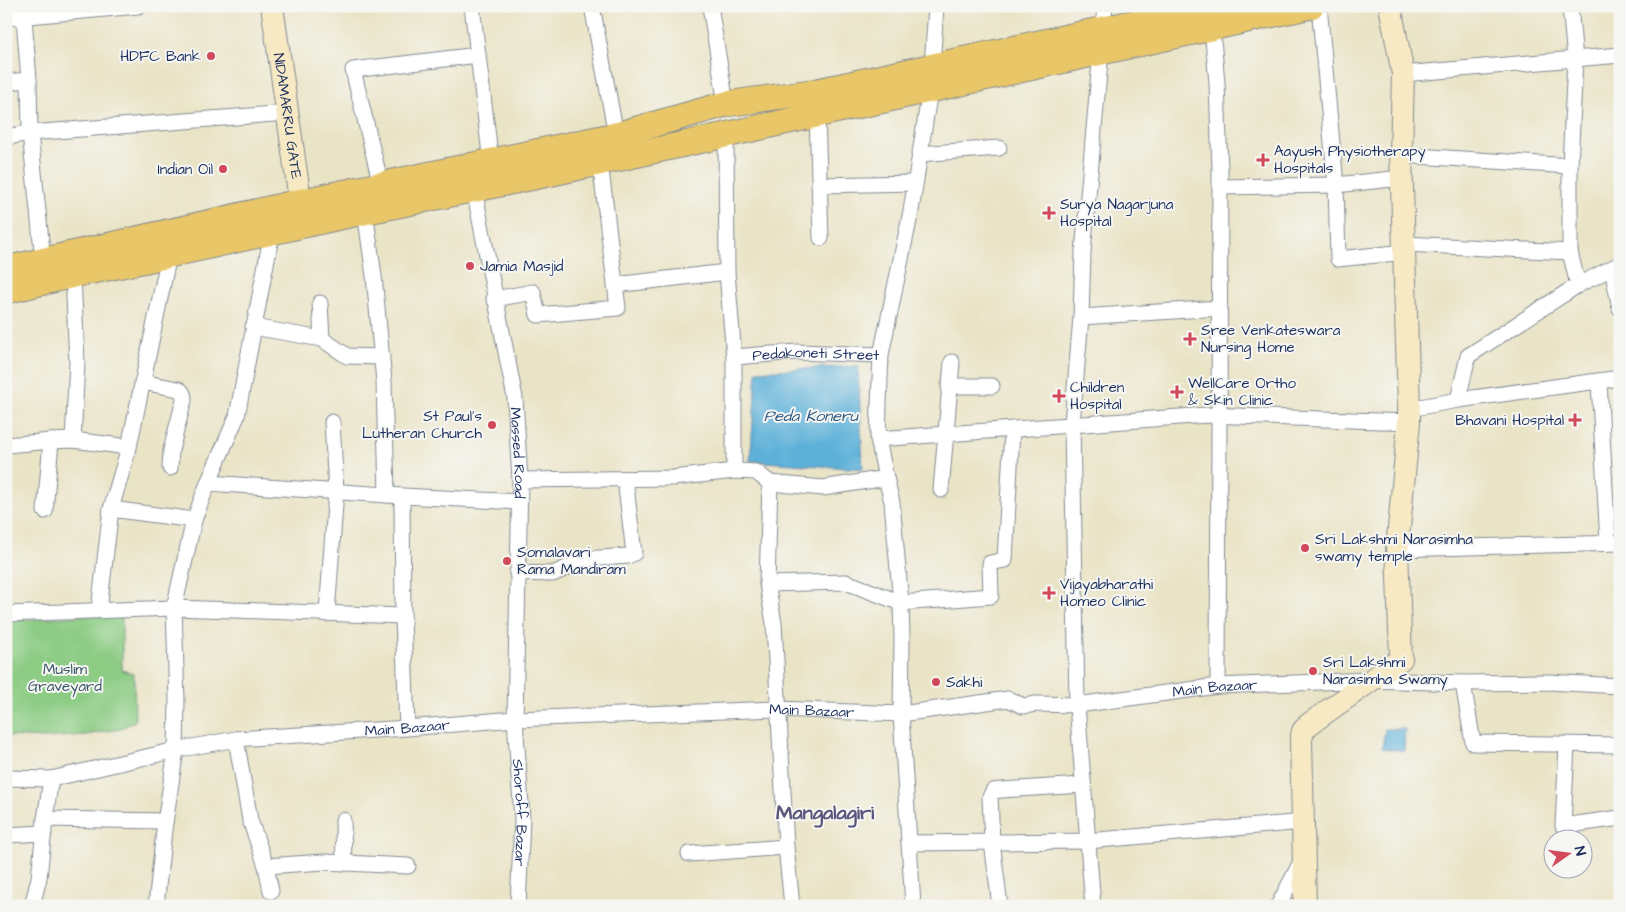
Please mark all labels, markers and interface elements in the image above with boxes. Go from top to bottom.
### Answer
place label: HDFC Bank [120,46,201,67]
marker: HDFC Bank [205,50,217,62]
street label: NIDAMARRU GATE [268,51,307,180]
place label: Aayush Physiotherapy Hospitals [1274,141,1426,179]
marker: Aayush Physiotherapy Hospitals [1256,153,1270,167]
place label: Indian Oil [157,159,213,180]
marker: Indian Oil [217,163,229,175]
place label: Surya Nagarjuna Hospital [1060,194,1174,232]
marker: Surya Nagarjuna Hospital [1042,206,1056,220]
place label: Jamia Masjid [480,256,564,277]
marker: Jamia Masjid [464,260,476,272]
place label: Sree Venkateswara Nursing Home [1201,320,1341,359]
marker: Sree Venkateswara Nursing Home [1183,332,1197,346]
street label: Pedakoneti Street [752,341,880,366]
place label: WellCare Ortho & Skin Clinic [1188,373,1296,411]
place label: Children Hospital [1070,377,1125,415]
marker: WellCare Ortho & Skin Clinic [1170,385,1184,399]
marker: Children Hospital [1052,389,1066,403]
water label: Peda Koneru [764,405,859,427]
place label: St Paul's Lutheran Church [362,406,483,444]
street label: Massed Road [505,407,531,499]
place label: Bhavani Hospital [1455,410,1564,431]
marker: Bhavani Hospital [1568,413,1582,427]
marker: St Paul's Lutheran Church [486,419,498,431]
place label: Sri Lakshmi Narasimha swamy temple [1315,529,1473,568]
place label: Somalavari Rama Mandiram [517,542,626,580]
marker: Sri Lakshmi Narasimha swamy temple [1299,542,1311,554]
marker: Somalavari Rama Mandiram [501,555,513,567]
place label: Vijayabharathi Homeo Clinic [1060,574,1154,612]
marker: Vijayabharathi Homeo Clinic [1042,586,1056,600]
place label: Sri Lakshmi Narasimha Swamy [1323,652,1448,691]
park label: Muslim Graveyard [28,659,102,698]
marker: Sri Lakshmi Narasimha Swamy [1307,665,1319,677]
place label: Sakhi [946,672,983,693]
street label: Main Bazaar [1171,674,1258,703]
marker: Sakhi [930,676,942,688]
street label: Main Bazaar [769,698,855,723]
street label: Main Bazaar [364,714,451,741]
street label: Shoroff Bazar [507,758,533,867]
district label: Mangalagiri [776,799,875,828]
north arrow [1544,830,1594,880]
text: N [1569,844,1590,858]

